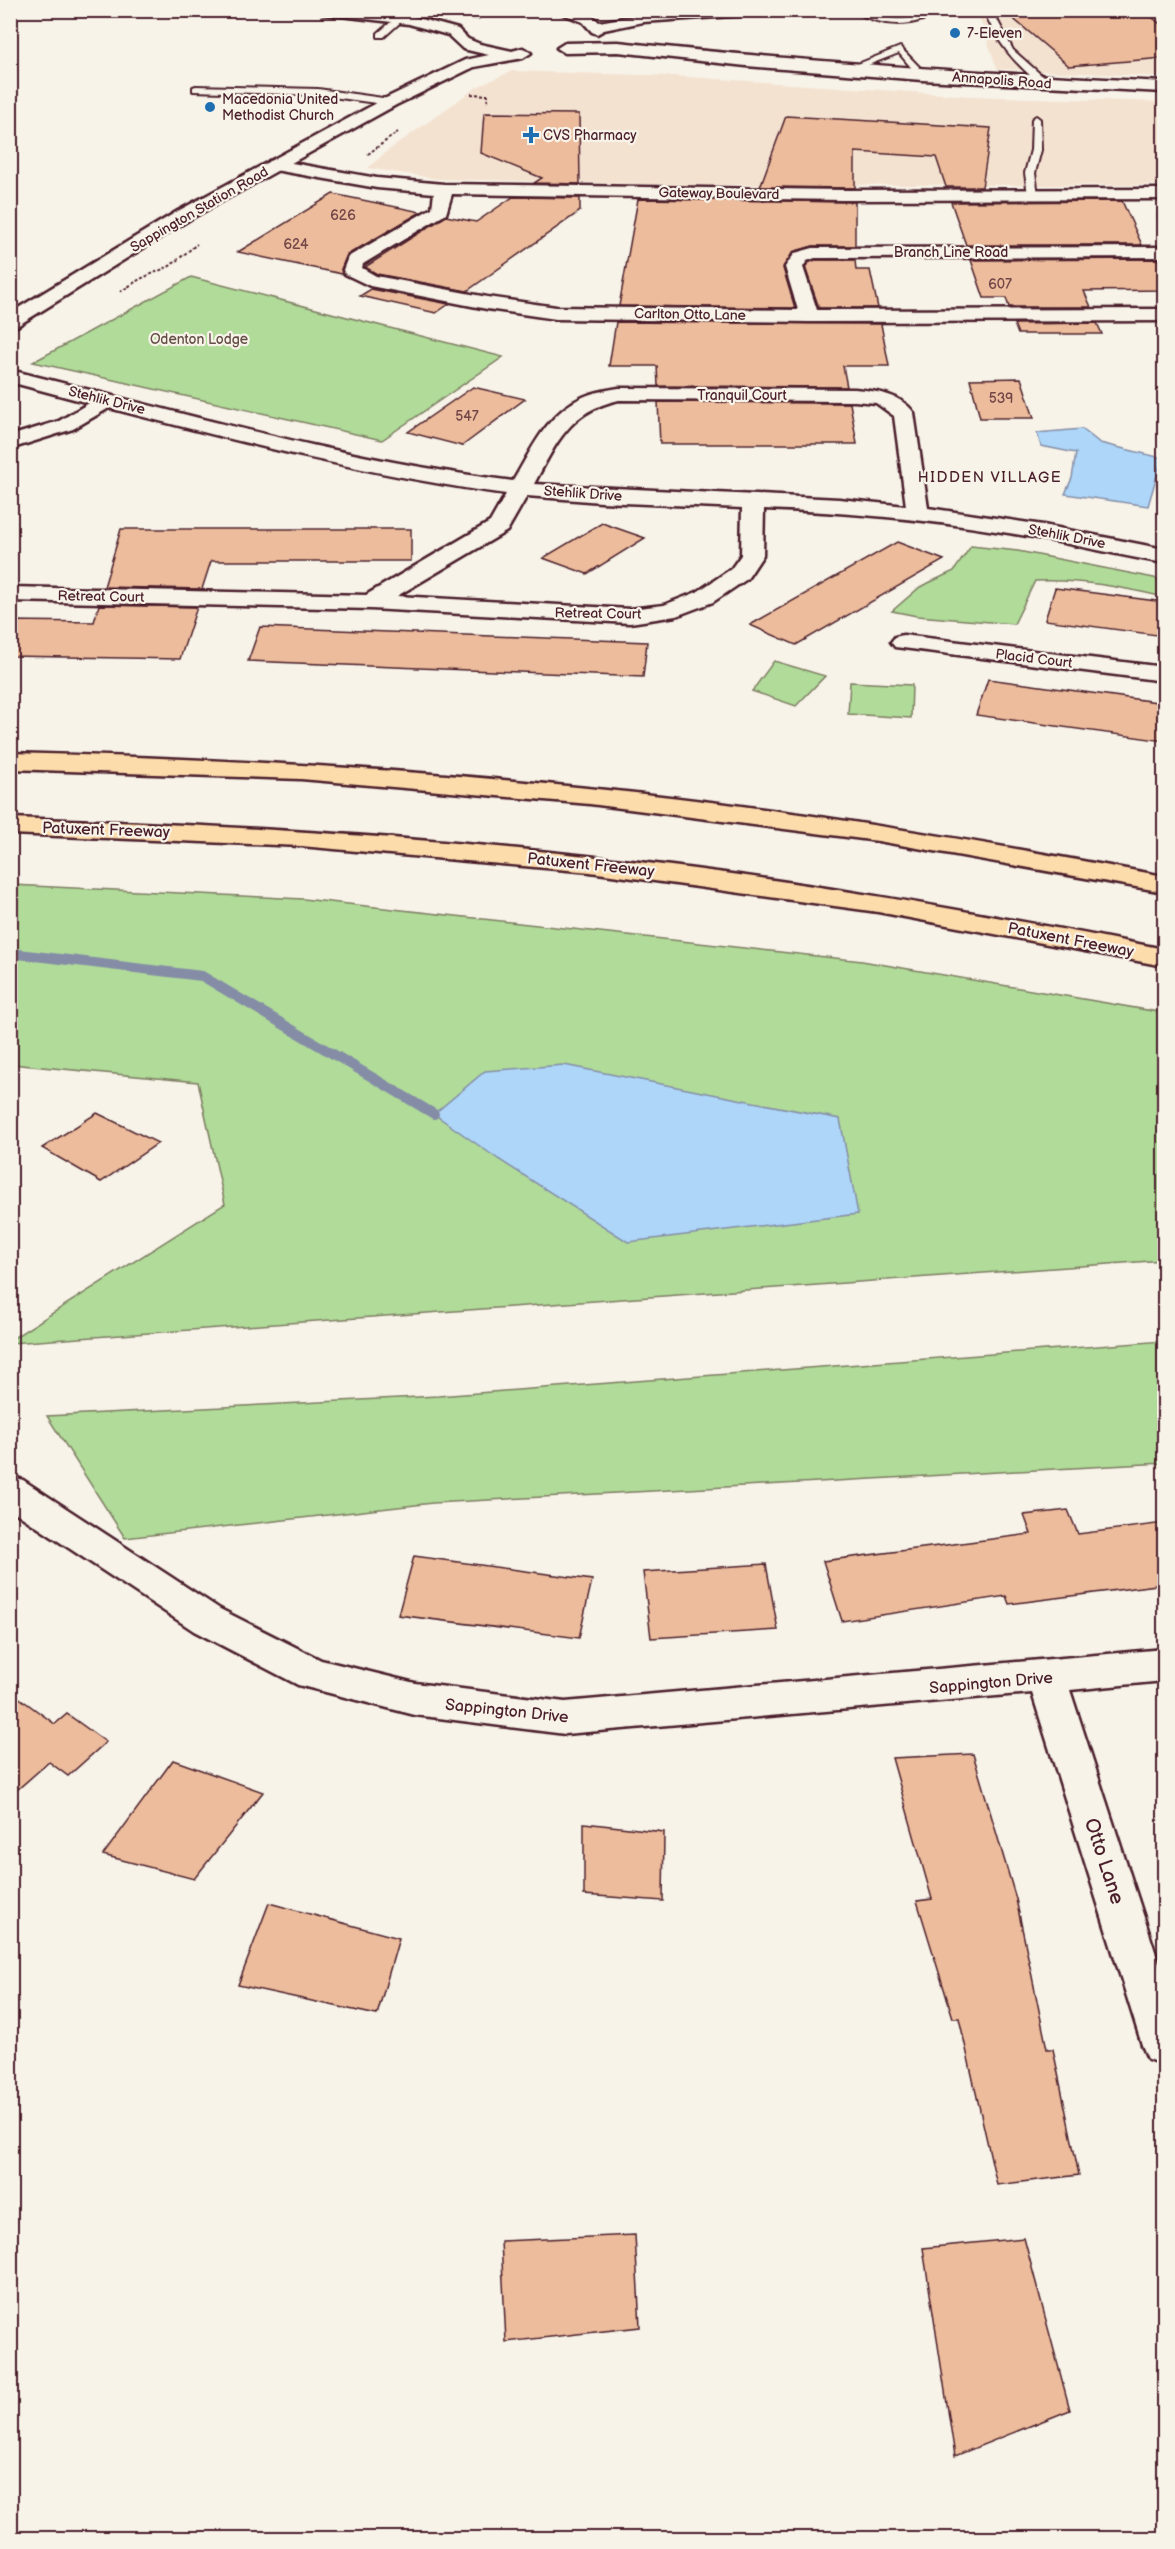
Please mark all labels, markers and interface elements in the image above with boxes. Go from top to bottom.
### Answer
place label: 7-Eleven [967,25,1022,42]
marker: 7-Eleven [948,26,962,40]
street label: Annapolis Road [952,69,1052,92]
place label: Macedonia United Methodist Church [222,91,338,124]
marker: Macedonia United Methodist Church [203,100,217,114]
place label: CVS Pharmacy [543,127,637,144]
marker: CVS Pharmacy [524,128,538,142]
street label: Sappington Station Road [127,163,271,256]
street label: Gateway Boulevard [658,184,780,203]
house number: 626 [330,207,356,224]
house number: 624 [283,236,309,253]
street label: Branch Line Road [894,244,1008,261]
house number: 607 [988,276,1012,293]
street label: Carlton Otto Lane [634,305,746,324]
park label: Odenton Lodge [150,331,248,348]
street label: Stehlik Drive [67,383,147,418]
street label: Tranquil Court [697,387,787,404]
house number: 539 [989,390,1013,407]
house number: 547 [455,408,479,425]
district label: HIDDEN VILLAGE [918,468,1062,487]
street label: Stehlik Drive [543,482,623,505]
street label: Stehlik Drive [1027,521,1107,552]
street label: Retreat Court [57,587,145,606]
street label: Retreat Court [554,604,642,623]
street label: Placid Court [995,645,1074,672]
street label: Patuxent Freeway [42,819,171,842]
street label: Patuxent Freeway [526,849,656,882]
street label: Patuxent Freeway [1006,919,1136,962]
street label: Sappington Drive [929,1669,1054,1698]
street label: Sappington Drive [444,1696,570,1727]
street label: Otto Lane [1079,1815,1129,1907]

